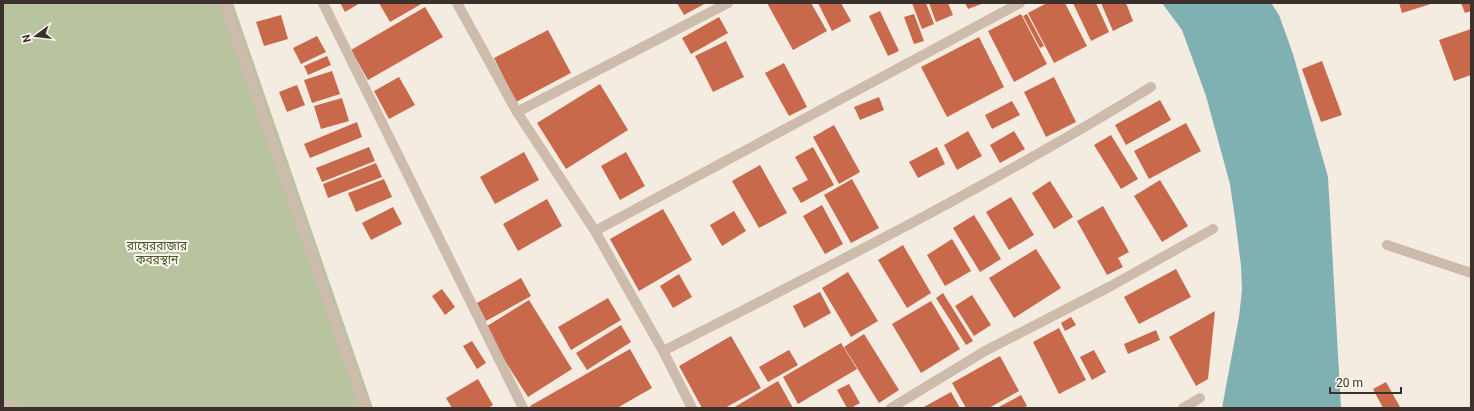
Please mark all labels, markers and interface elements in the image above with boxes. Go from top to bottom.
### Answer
north arrow [16,16,56,56]
text: N [19,33,34,44]
park label: রায়েরবাজার কবরস্থান [126,239,188,267]
scale bar [1330,369,1401,395]
text: 20 m [1336,376,1363,390]

